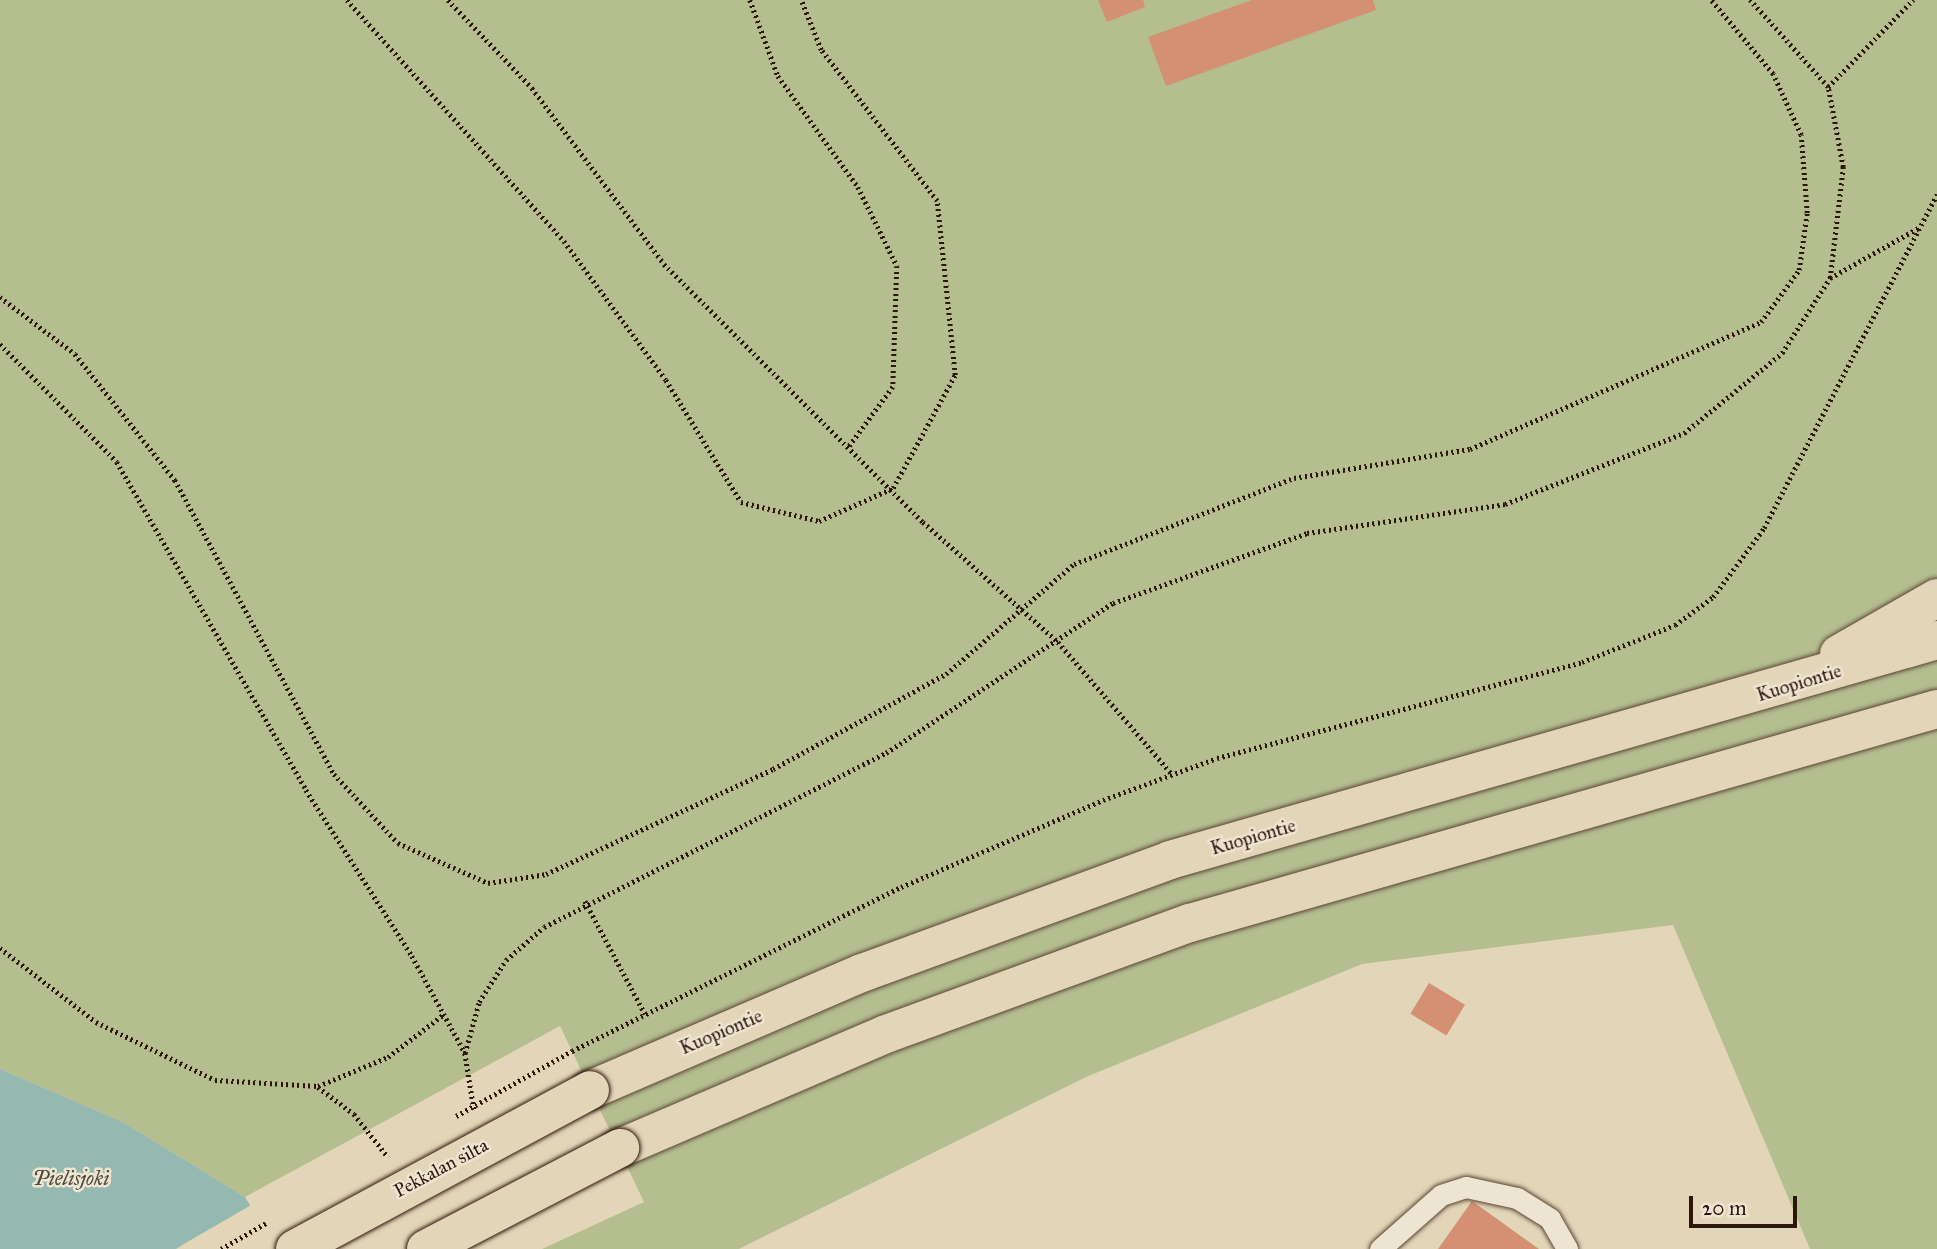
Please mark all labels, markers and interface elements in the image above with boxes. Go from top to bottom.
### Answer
street label: Kuopiontie [1754,659,1844,707]
street label: Kuopiontie [1208,814,1298,860]
street label: Kuopiontie [676,1004,766,1060]
street label: Pekkalan silta [390,1134,492,1202]
water label: Pielisjoki [33,1165,109,1191]
scale bar [1692,1182,1800,1226]
text: 20 m [1702,1195,1747,1221]

